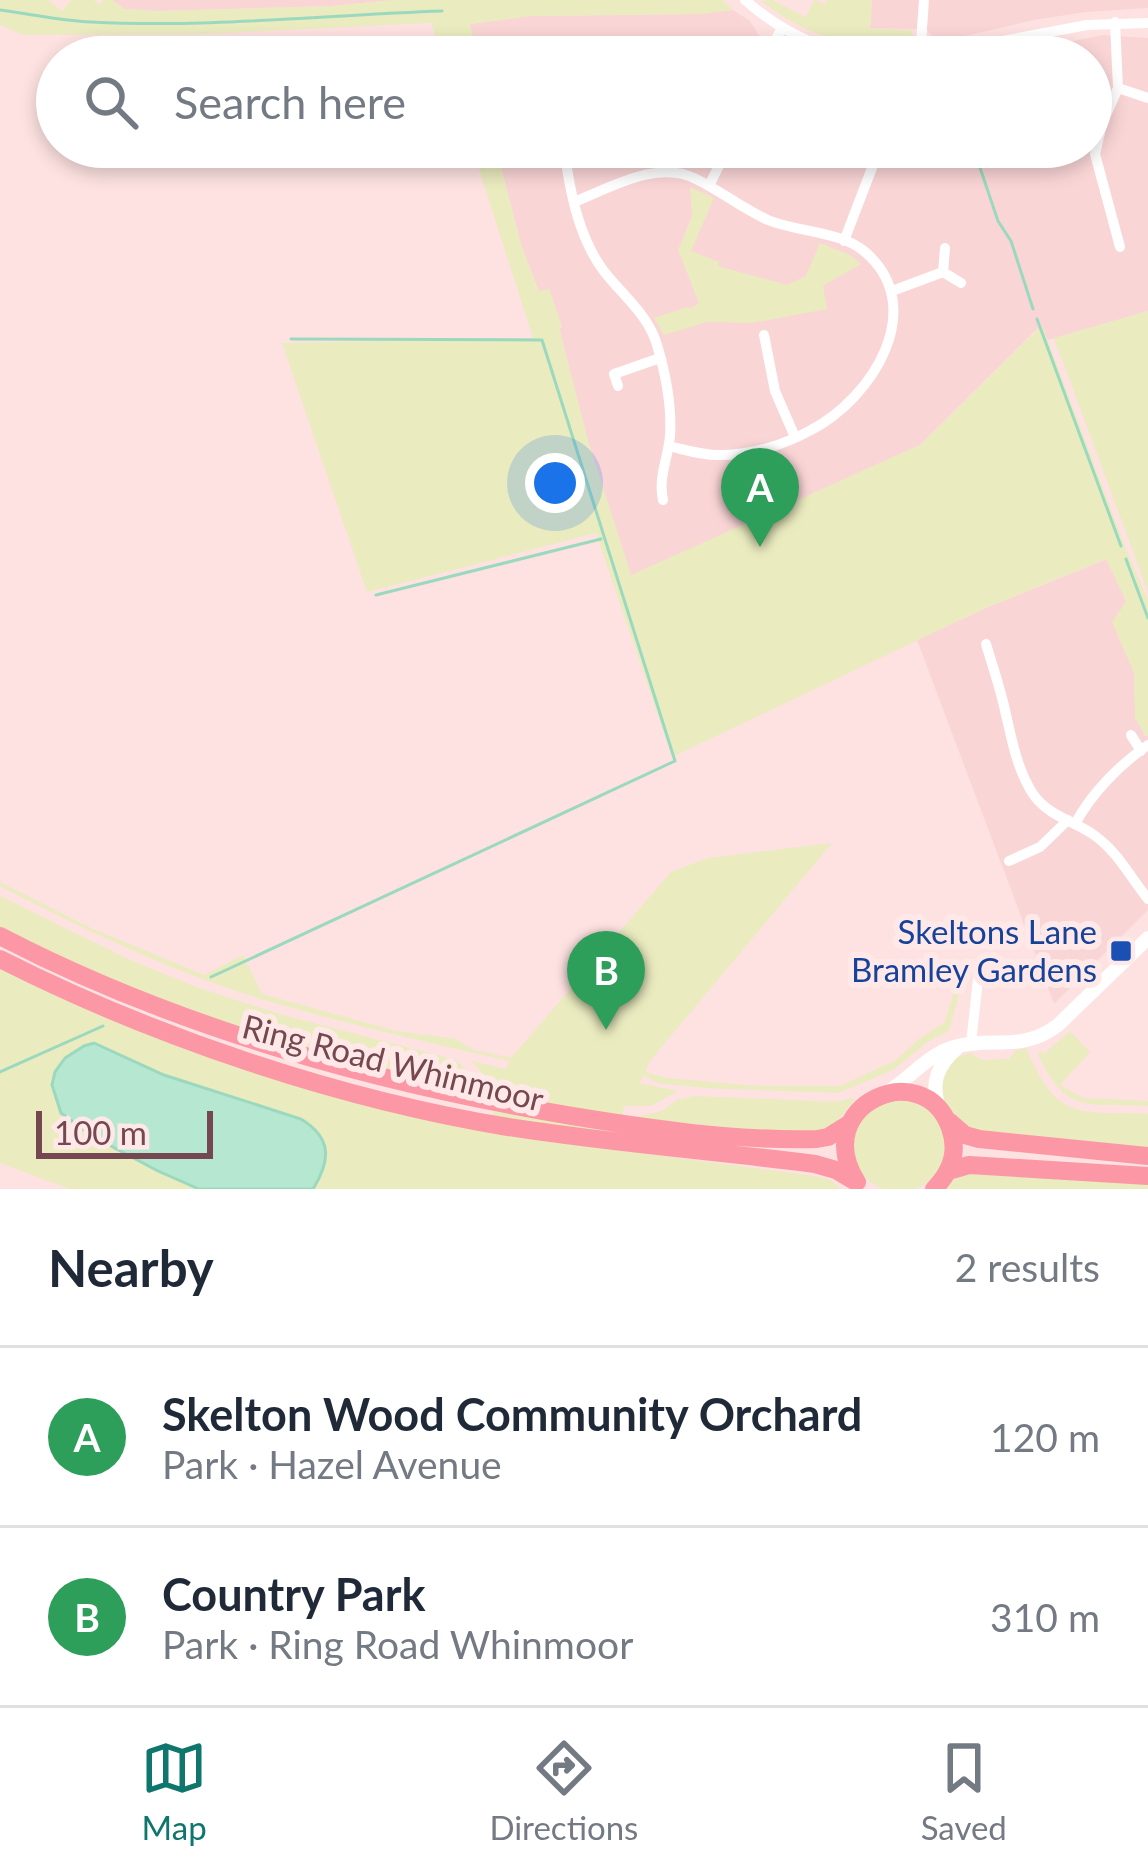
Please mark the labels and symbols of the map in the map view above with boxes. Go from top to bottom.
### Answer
pin: A [721,448,799,547]
your location [525,453,585,513]
place label: Skeltons Lane Bramley Gardens [851,911,1097,989]
pin: B [567,931,645,1030]
marker: Skeltons Lane Bramley Gardens [1108,938,1134,964]
street label: Ring Road Whinmoor [239,1005,548,1119]
scale bar [36,1105,213,1158]

